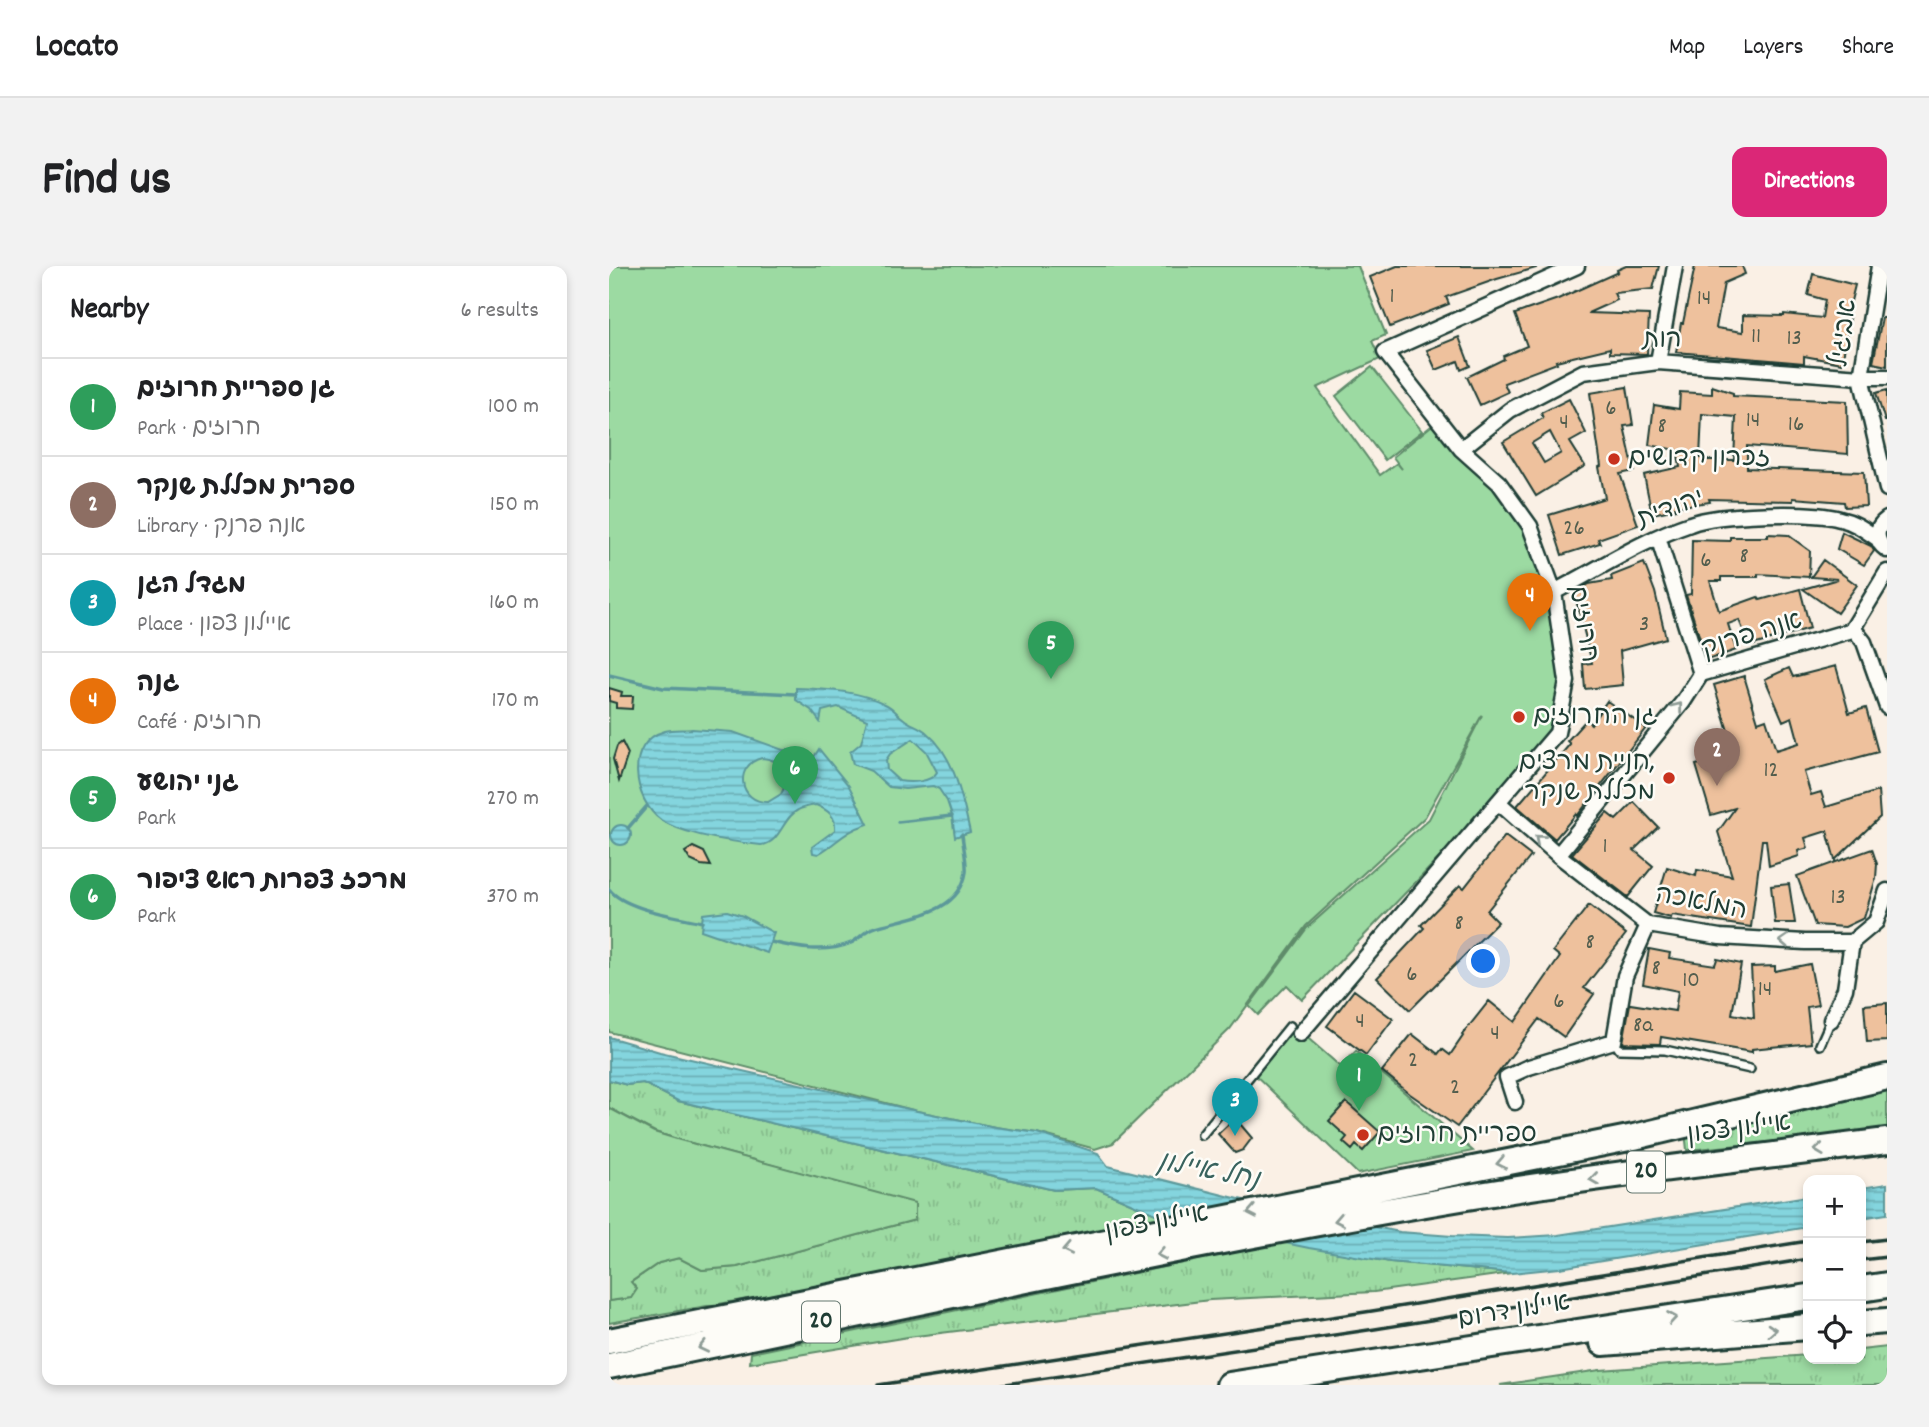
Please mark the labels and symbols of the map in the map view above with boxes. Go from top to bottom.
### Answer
house number: 1 [1389,281,1395,314]
house number: 14 [1697,283,1711,316]
street label: אביגיל [1822,297,1868,369]
house number: 11 [1751,321,1761,354]
street label: רות [1640,322,1682,360]
house number: 13 [1786,323,1802,356]
house number: 6 [1605,393,1617,426]
house number: 14 [1746,405,1760,438]
house number: 4 [1559,407,1569,440]
house number: 16 [1788,409,1804,442]
house number: 8 [1657,411,1667,444]
place label: זכרון קדושים [1628,441,1770,478]
marker: זכרון קדושים [1606,451,1622,467]
street label: יהודית [1631,481,1710,540]
house number: 26 [1563,513,1585,546]
house number: 8 [1739,541,1749,574]
house number: 6 [1700,545,1712,578]
pin: 4 [1507,573,1553,631]
street label: חרוזים [1557,582,1607,666]
street label: אנה פרנק [1697,603,1807,669]
house number: 3 [1639,609,1649,642]
pin: 5 [1028,621,1074,679]
place label: גן החרוזים [1533,699,1658,736]
one-way arrow [1670,703,1683,715]
marker: גן החרוזים [1511,709,1527,725]
pin: 2 [1694,728,1740,786]
place label: חניית מרצים, מכללת שנקר [1519,745,1655,812]
pin: 6 [772,746,818,804]
house number: 12 [1763,755,1779,788]
marker: חניית מרצים, מכללת שנקר [1661,770,1677,786]
house number: 1 [1602,831,1608,864]
one-way arrow [1534,834,1547,847]
street label: המלאכה [1652,877,1750,931]
house number: 13 [1830,882,1846,915]
house number: 8 [1454,908,1464,941]
house number: 8 [1585,927,1595,960]
one-way arrow [1778,934,1789,949]
your location [1466,944,1500,978]
house number: 8 [1651,953,1661,986]
house number: 6 [1406,959,1418,992]
house number: 10 [1682,965,1700,998]
house number: 14 [1758,974,1772,1007]
house number: 6 [1553,986,1565,1019]
house number: 4 [1355,1006,1365,1039]
house number: 8a [1633,1010,1654,1043]
house number: 4 [1490,1018,1500,1051]
house number: 2 [1408,1045,1418,1078]
pin: 1 [1336,1053,1382,1111]
house number: 2 [1450,1072,1460,1105]
pin: 3 [1212,1078,1258,1136]
street label: איילון צפון [1685,1105,1793,1155]
place label: ספריית חרוזים [1377,1117,1537,1154]
marker: ספריית חרוזים [1355,1127,1371,1143]
one-way arrow [1813,1142,1825,1157]
water label: נחל איילון [1154,1144,1264,1203]
road number: 20 [1627,1151,1665,1192]
one-way arrow [1495,1155,1507,1170]
one-way arrow [1588,1171,1600,1186]
street label: איילון צפון [1102,1196,1212,1252]
one-way arrow [1246,1204,1258,1219]
one-way arrow [1333,1211,1345,1226]
one-way arrow [1061,1241,1073,1256]
one-way arrow [1155,1245,1167,1260]
street label: איילון דרום [1455,1285,1573,1339]
road number: 20 [802,1302,840,1342]
one-way arrow [1666,1311,1678,1326]
one-way arrow [1767,1323,1778,1338]
one-way arrow [697,1338,709,1353]

